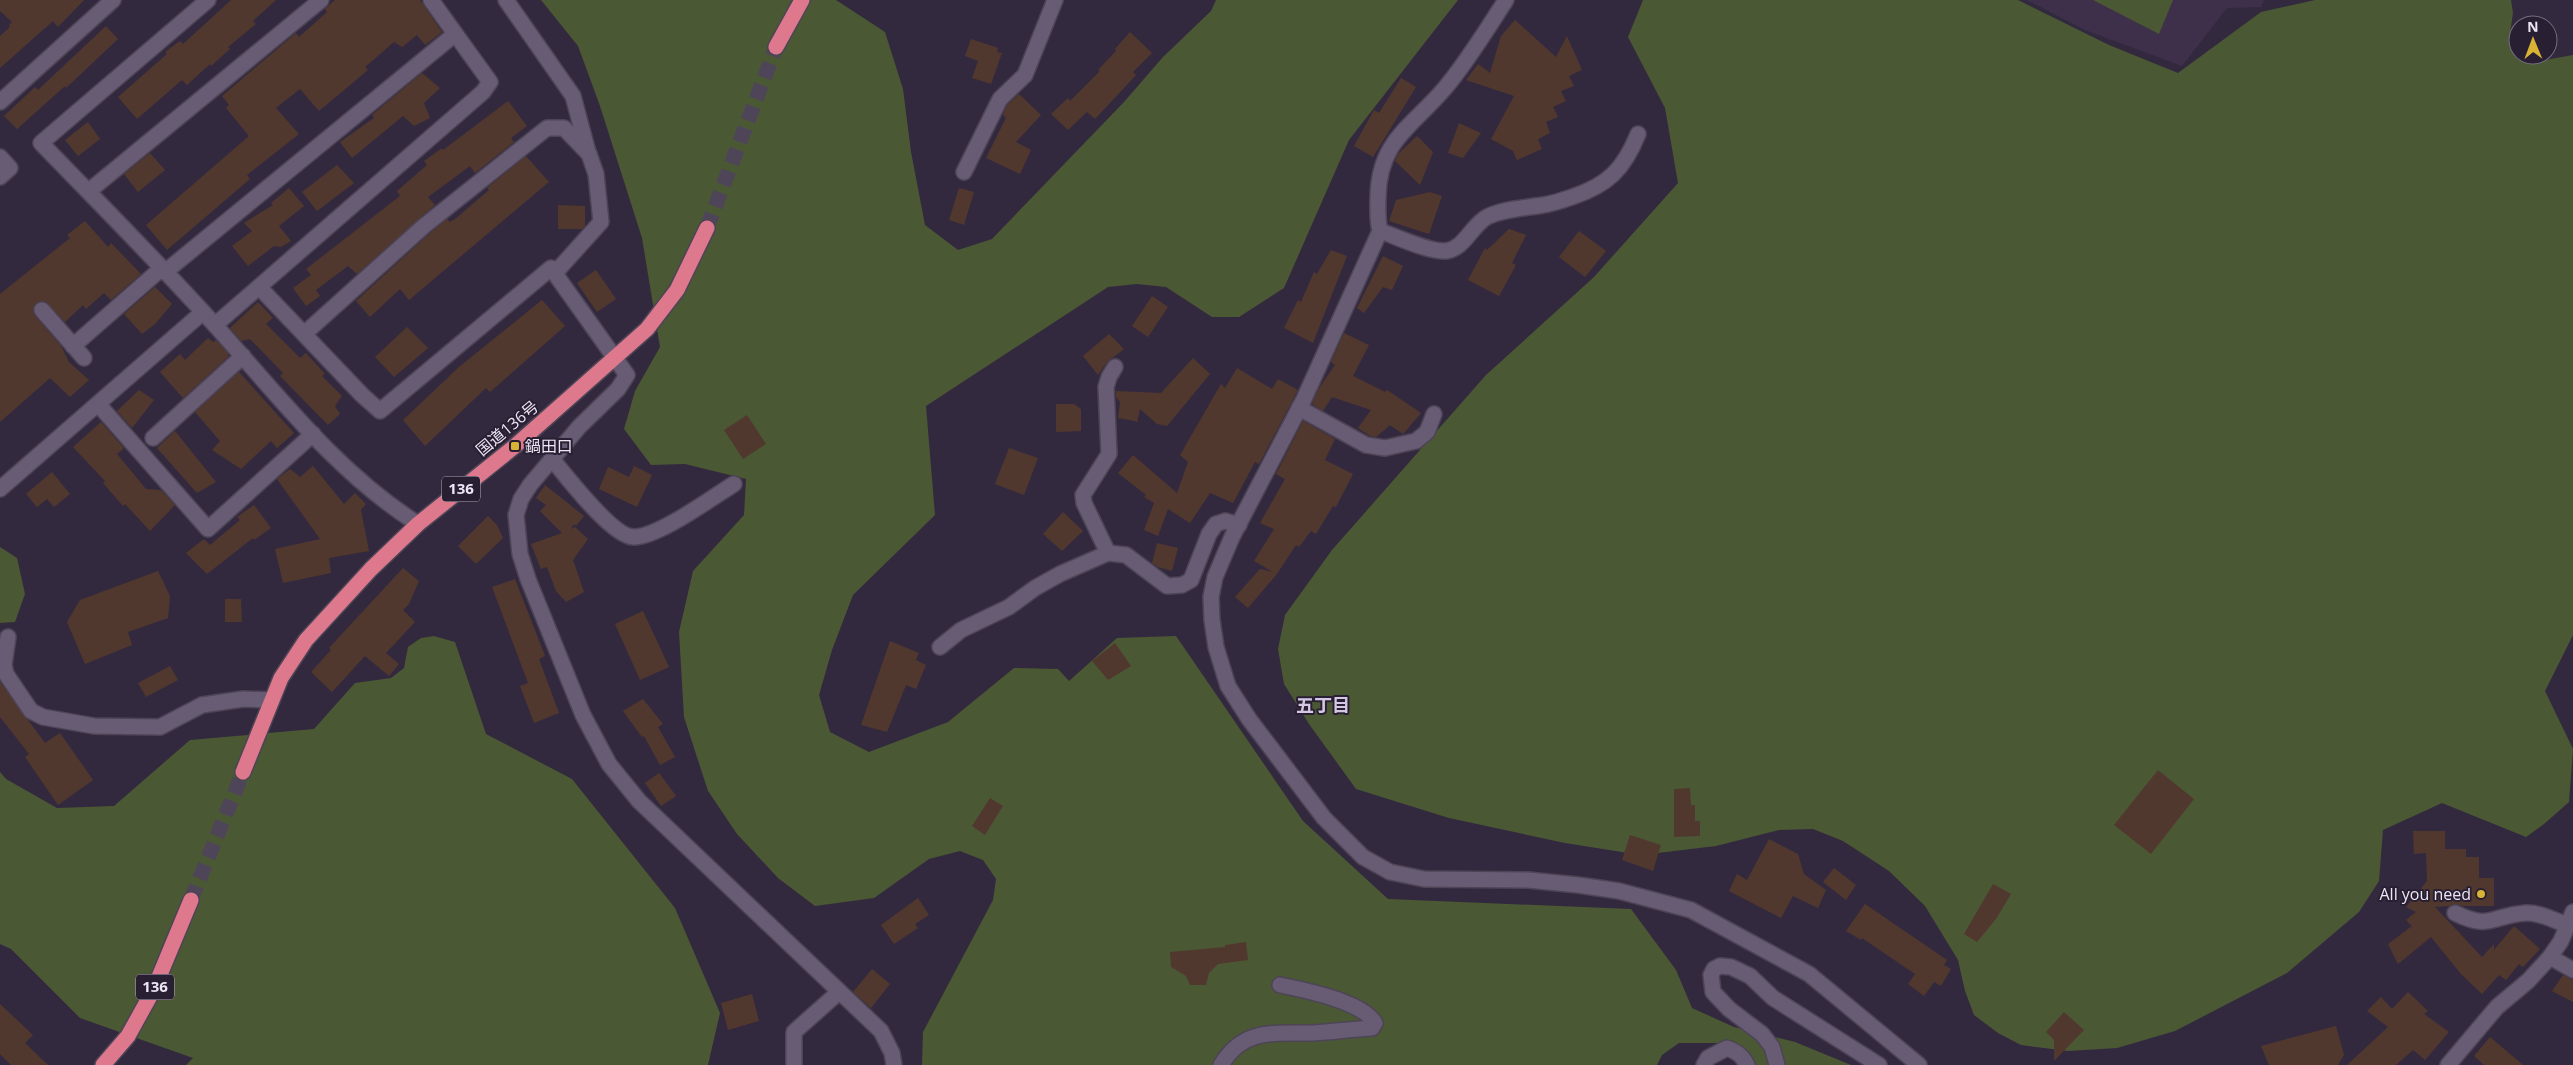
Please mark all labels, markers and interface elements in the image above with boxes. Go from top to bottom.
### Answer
north arrow [2508,15,2558,65]
text: N [2527,17,2539,36]
street label: 国道136号 [471,395,543,461]
place label: 鍋田口 [525,435,573,457]
marker: 鍋田口 [509,440,521,452]
road number: 136 [442,476,480,502]
district label: 五丁目 [1296,693,1350,717]
place label: All you need [2379,883,2471,905]
marker: All you need [2475,888,2487,900]
road number: 136 [136,974,174,1000]

